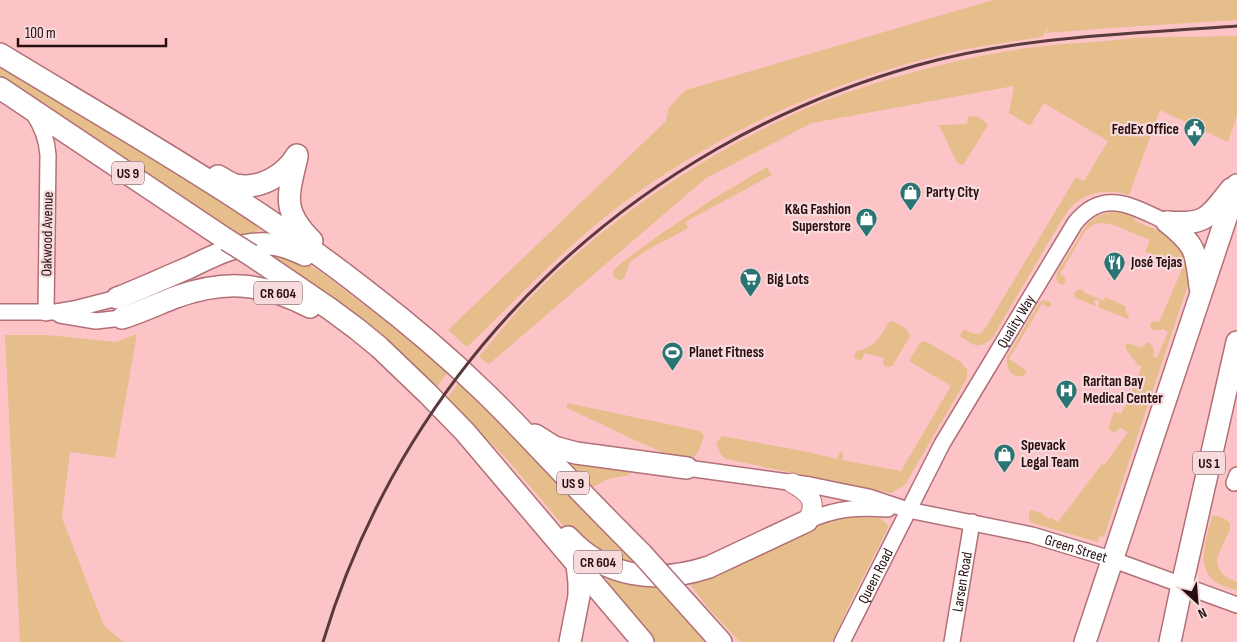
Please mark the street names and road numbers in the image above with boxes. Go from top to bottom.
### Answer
road number: US 9 [112,162,144,184]
street label: Oakwood Avenue [37,191,58,277]
road number: CR 604 [254,282,302,304]
street label: Quality Way [993,291,1040,352]
road number: US 1 [1193,452,1225,474]
road number: US 9 [557,472,589,494]
street label: Green Street [1042,530,1110,567]
street label: Queen Road [854,545,898,607]
road number: CR 604 [574,550,622,574]
street label: Larsen Road [948,550,977,613]

